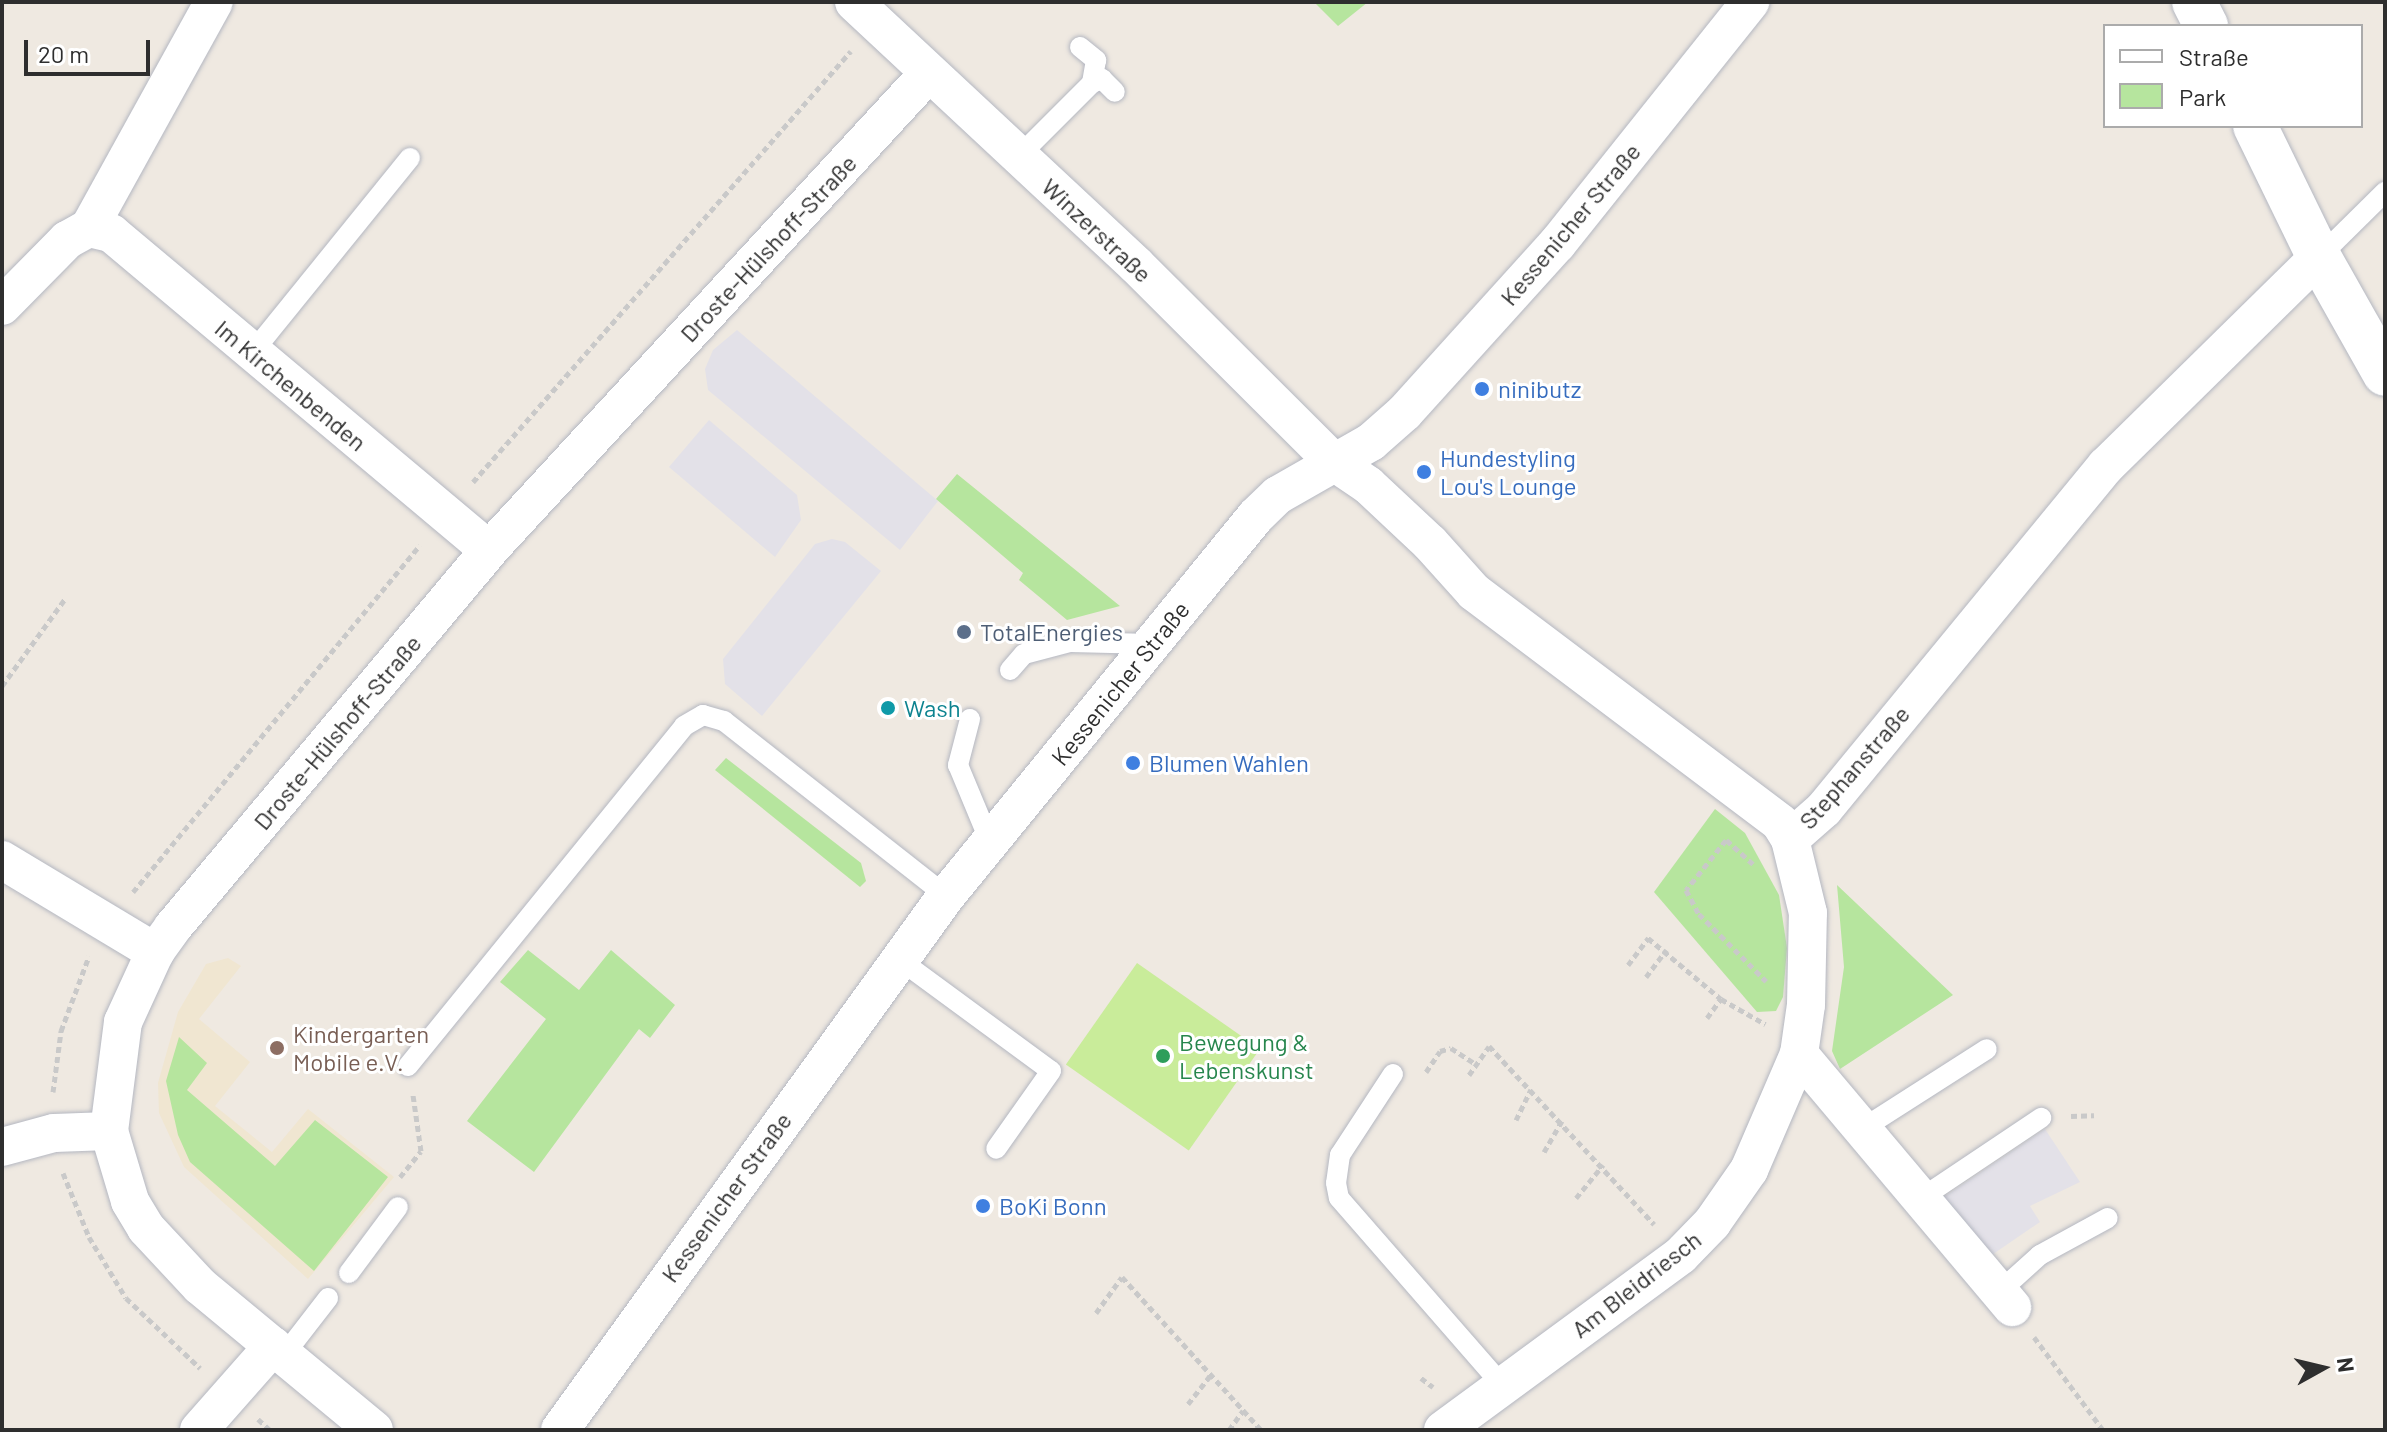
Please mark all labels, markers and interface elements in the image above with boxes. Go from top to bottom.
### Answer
scale bar [28,24,154,74]
legend [2103,24,2363,128]
text: 20 m [38,39,89,68]
text: Straße [2179,42,2249,71]
text: Park [2179,82,2226,111]
street label: Kessenicher Straße [1494,137,1646,311]
street label: Droste-Hülshoff-Straße [674,148,862,348]
street label: Winzerstraße [1036,172,1158,288]
street label: Im Kirchenbenden [210,313,372,457]
place label: ninibutz [1498,375,1581,403]
marker: ninibutz [1473,380,1491,398]
place label: Hundestyling Lou's Lounge [1440,444,1577,500]
marker: Hundestyling Lou's Lounge [1415,463,1433,481]
street label: Kessenicher Straße [1045,595,1195,771]
place label: TotalEnergies [980,618,1123,646]
marker: TotalEnergies [955,623,973,641]
street label: Droste-Hülshoff-Straße [247,629,427,835]
place label: Wash [904,694,961,722]
marker: Wash [879,699,897,717]
street label: Stephanstraße [1793,699,1915,835]
place label: Blumen Wahlen [1149,749,1309,777]
marker: Blumen Wahlen [1124,754,1142,772]
place label: Kindergarten Mobile e.V. [293,1020,429,1076]
place label: Bewegung & Lebenskunst [1179,1028,1314,1084]
marker: Kindergarten Mobile e.V. [268,1039,286,1057]
marker: Bewegung & Lebenskunst [1154,1047,1172,1065]
street label: Kessenicher Straße [655,1106,797,1288]
place label: BoKi Bonn [999,1192,1107,1220]
marker: BoKi Bonn [974,1197,992,1215]
street label: Am Bleidriesch [1566,1225,1706,1343]
north arrow [2283,1328,2363,1408]
text: N [2333,1356,2361,1374]

